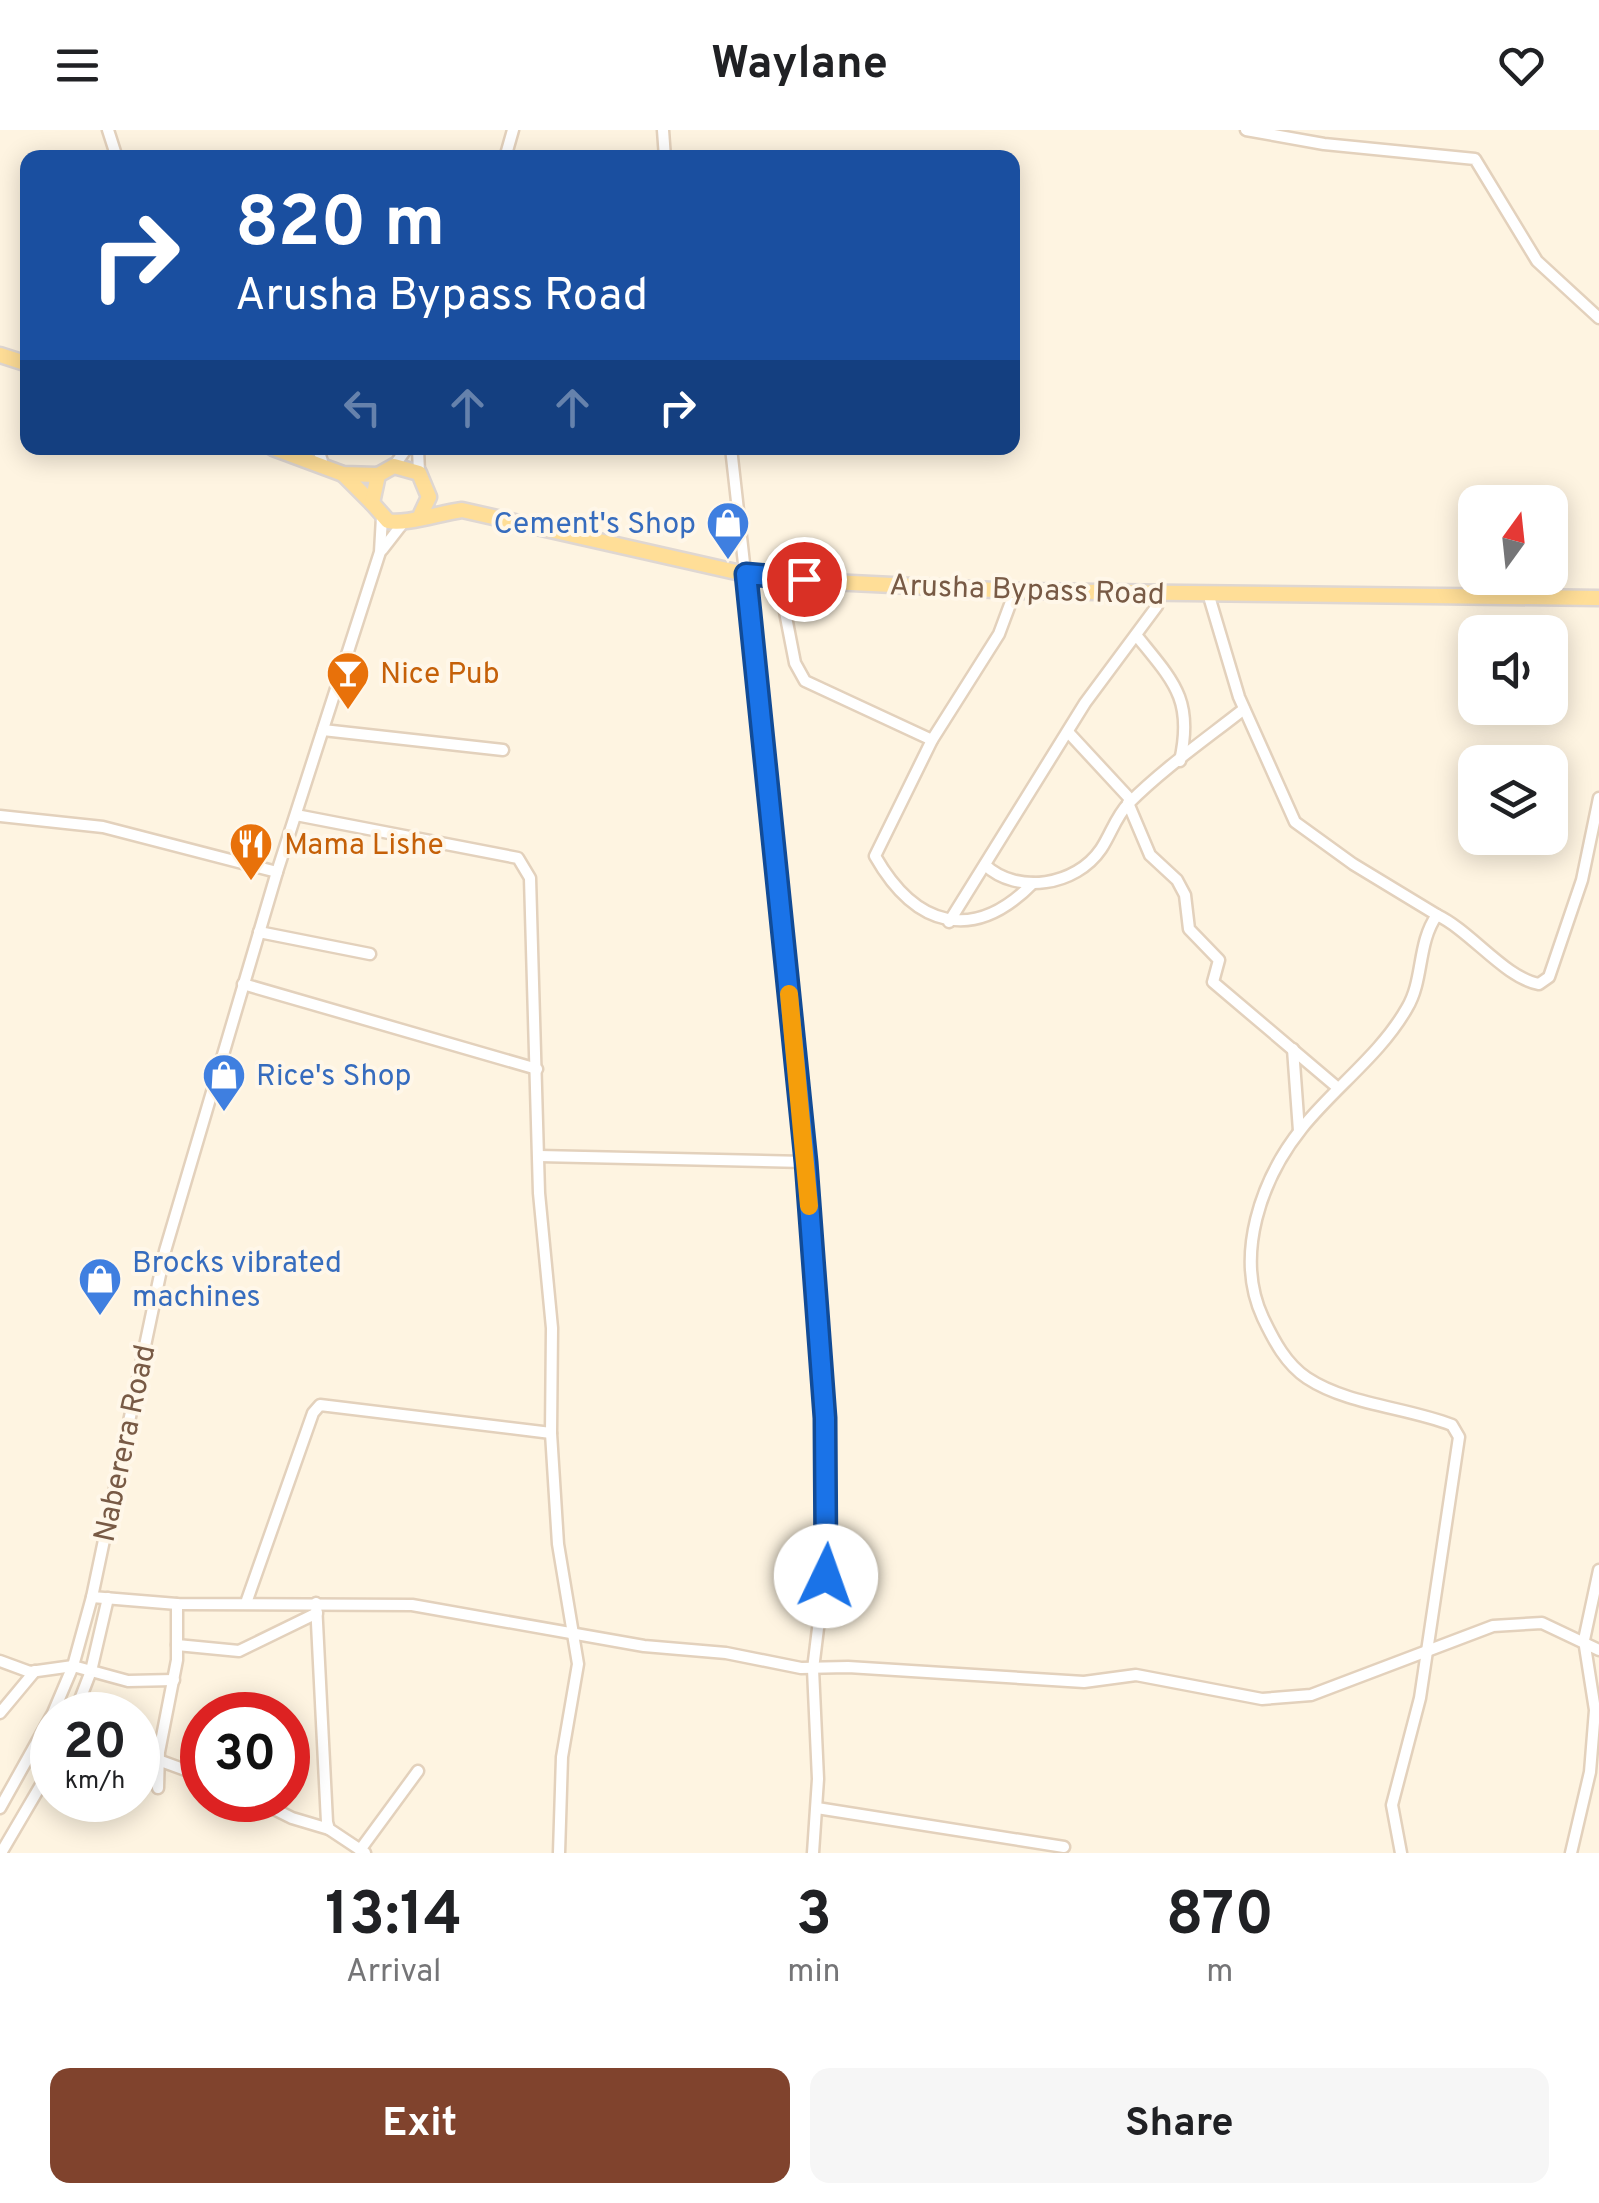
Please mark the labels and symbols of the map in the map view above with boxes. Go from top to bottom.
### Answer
north arrow [1458,485,1568,595]
shop icon: Cement's Shop [705,500,751,561]
place label: Cement's Shop [494,507,696,544]
pin [762,537,847,622]
street label: Arusha Bypass Road [889,568,1165,615]
bar icon: Nice Pub [325,650,371,711]
place label: Nice Pub [380,657,500,694]
restaurant icon: Mama Lishe [228,821,274,882]
place label: Mama Lishe [284,828,444,865]
shop icon: Rice's Shop [201,1052,247,1113]
place label: Rice's Shop [256,1059,411,1096]
place label: Brocks vibrated machines [132,1246,342,1317]
shop icon: Brocks vibrated machines [77,1256,123,1317]
street label: Naberera Road [87,1342,165,1545]
position arrow [774,1524,878,1628]
speed limit sign: 30 [180,1692,310,1822]

